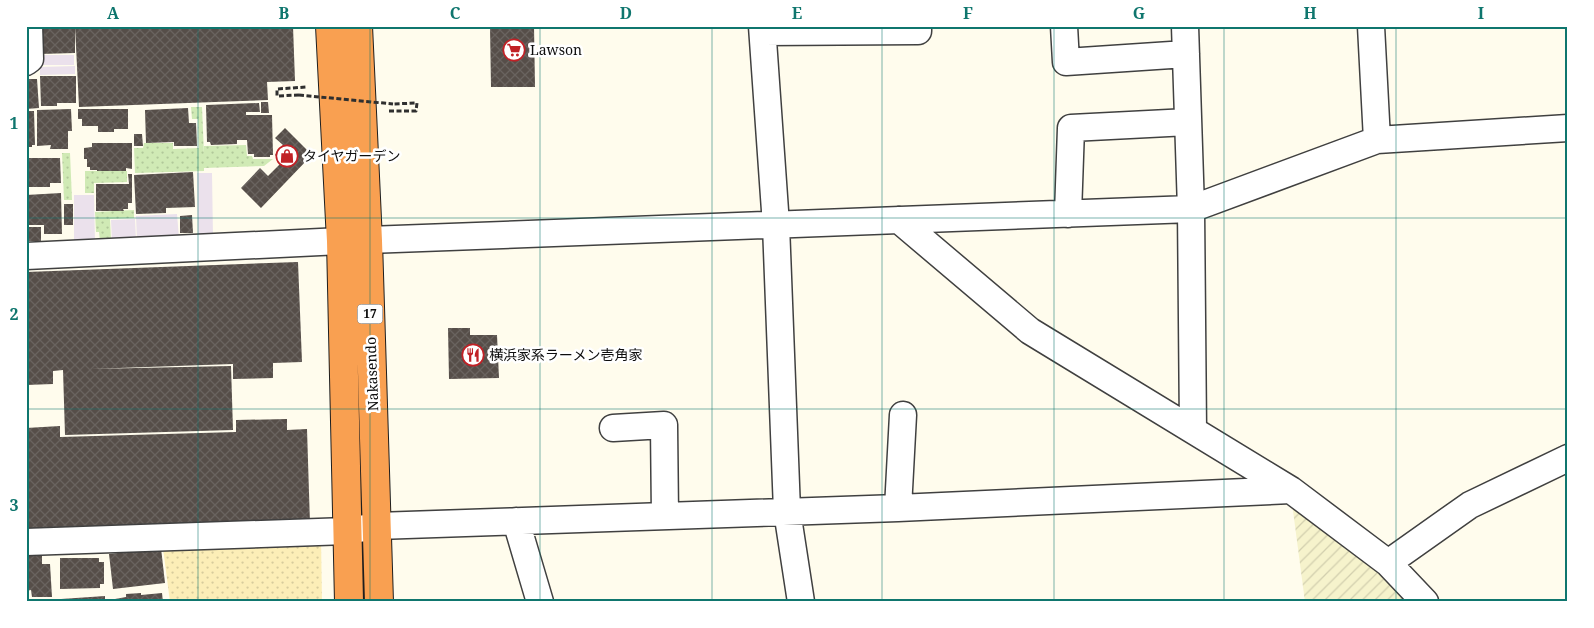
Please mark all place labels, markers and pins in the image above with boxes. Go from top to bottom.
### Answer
supermarket icon: Lawson [502,38,526,62]
place label: Lawson [530,40,582,59]
shop icon: タイヤガーデン [275,144,299,168]
place label: タイヤガーデン [303,146,401,165]
restaurant icon: 横浜家系ラーメン壱角家 [461,343,485,367]
place label: 横浜家系ラーメン壱角家 [489,345,642,364]

